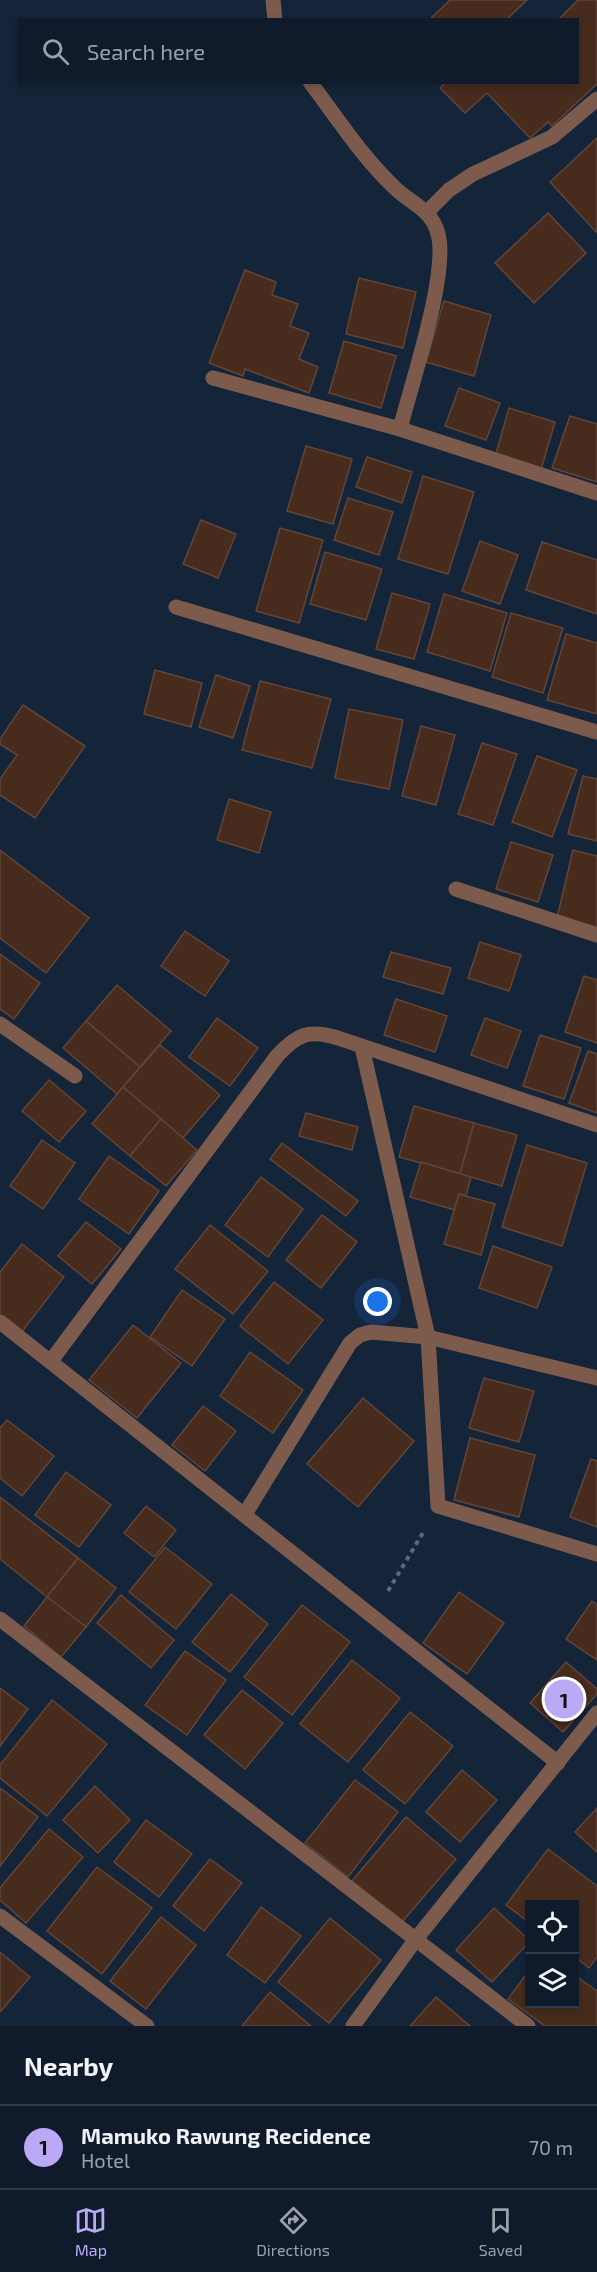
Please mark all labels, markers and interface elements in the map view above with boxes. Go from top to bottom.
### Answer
search box [18,18,579,84]
icon: search [39,35,72,68]
text: Search here [87,38,205,64]
your location [363,1287,392,1316]
pin: 1 [544,1676,584,1722]
map controls [525,1900,579,2008]
button: locate [525,1900,579,1954]
button: layers [525,1954,579,2008]
text: Nearby [24,2050,113,2081]
text: Mamuko Rawung Recidence [81,2122,371,2148]
text: 1 [39,2135,48,2159]
text: 70 m [529,2135,573,2159]
text: Hotel [81,2148,130,2172]
tab: Map [74,2204,107,2259]
tab: Directions [256,2204,330,2259]
tab: Saved [479,2204,523,2259]

